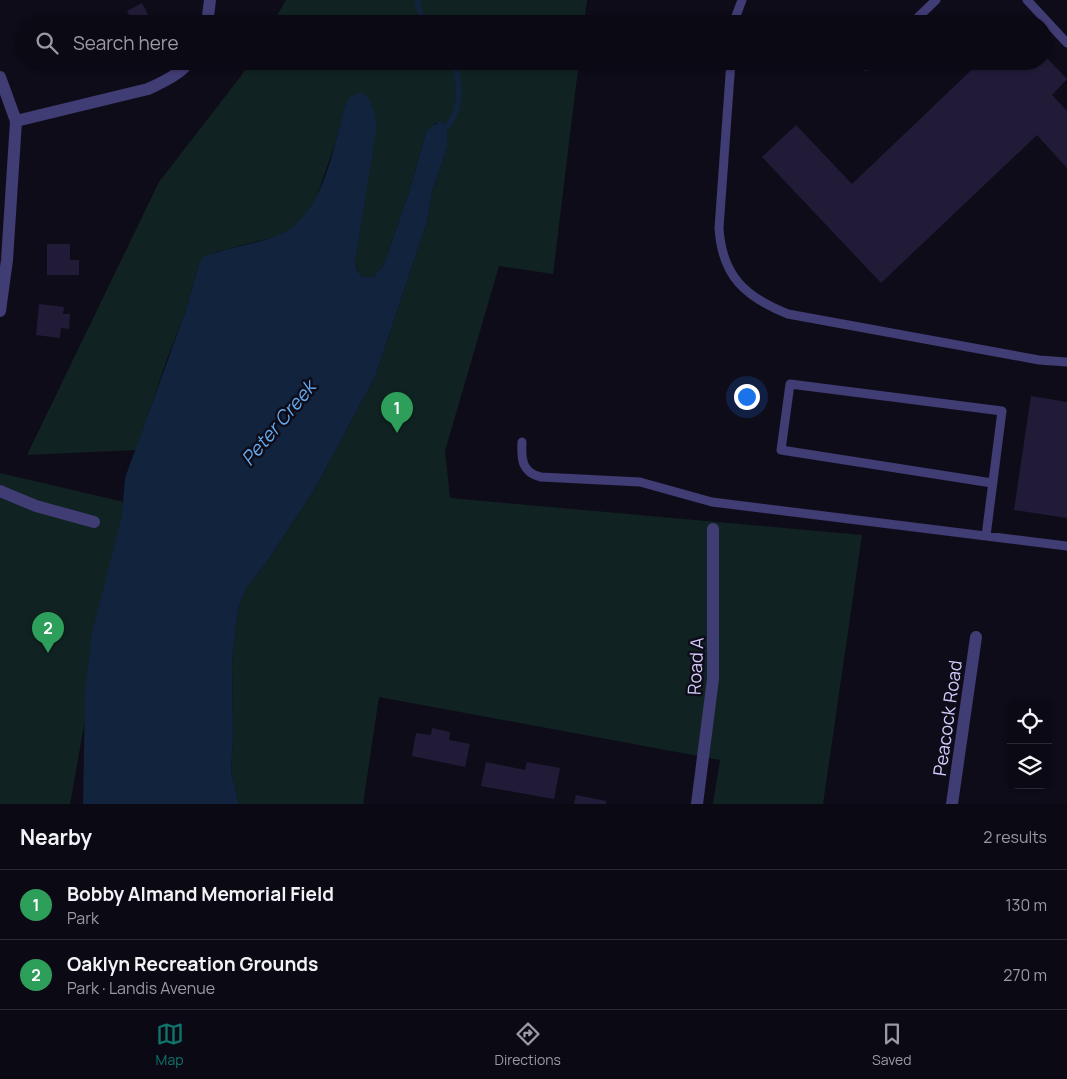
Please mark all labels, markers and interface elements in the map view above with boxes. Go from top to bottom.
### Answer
search box [15,15,1052,70]
icon: search [33,29,61,57]
text: Search here [73,30,179,56]
water label: Peter Creek [235,373,323,471]
your location [734,384,760,410]
pin: 1 [381,392,413,433]
pin: 2 [32,612,64,653]
street label: Road A [682,636,709,695]
street label: Peacock Road [927,659,967,777]
map controls [1007,699,1052,789]
button: locate [1007,699,1052,744]
button: layers [1007,744,1052,789]
text: Nearby [20,823,92,851]
text: 2 results [983,826,1047,848]
text: Bobby Almand Memorial Field [67,881,334,907]
text: 1 [32,894,40,916]
text: 130 m [1005,894,1047,916]
text: Park [67,907,99,929]
text: Oaklyn Recreation Grounds [67,951,318,977]
text: 2 [31,964,41,986]
text: 270 m [1003,964,1047,986]
text: Park · Landis Avenue [67,977,215,999]
tab: Map [156,1020,184,1069]
tab: Directions [495,1020,561,1069]
tab: Saved [872,1020,911,1069]

